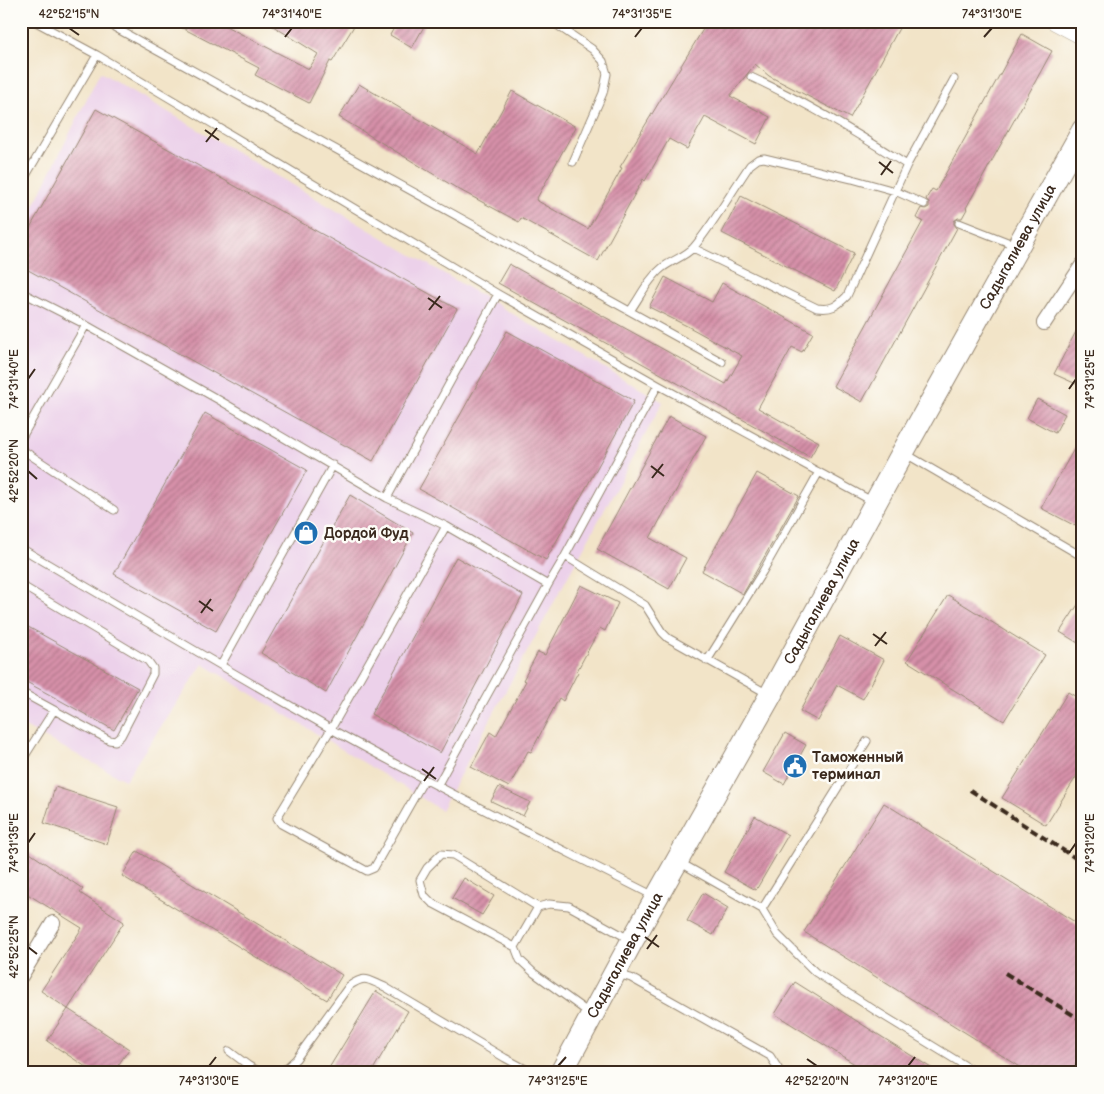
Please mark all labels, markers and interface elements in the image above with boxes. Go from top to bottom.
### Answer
text: 42°52'15"N [38,7,100,22]
text: 74°31'40"E [262,7,322,22]
text: 74°31'35"E [612,7,672,22]
text: 74°31'30"E [962,7,1022,22]
street label: Садыгалиева улица [975,181,1061,313]
text: 74°31'40"E [7,349,22,409]
text: 74°31'25"E [1083,349,1098,409]
text: 42°52'20"N [7,439,22,503]
shop icon: Дордой Фуд [293,520,319,546]
place label: Дордой Фуд [324,524,409,543]
street label: Садыгалиева улица [780,535,864,668]
place label: Таможенный терминал [812,748,904,784]
public building icon: Таможенный терминал [782,753,808,779]
text: 74°31'35"E [7,813,22,873]
text: 74°31'20"E [1083,813,1098,873]
street label: Садыгалиева улица [583,889,668,1022]
text: 42°52'25"N [7,915,22,979]
text: 74°31'30"E [179,1074,239,1089]
text: 74°31'25"E [528,1074,588,1089]
text: 42°52'20"N [785,1074,849,1089]
text: 74°31'20"E [878,1074,938,1089]

